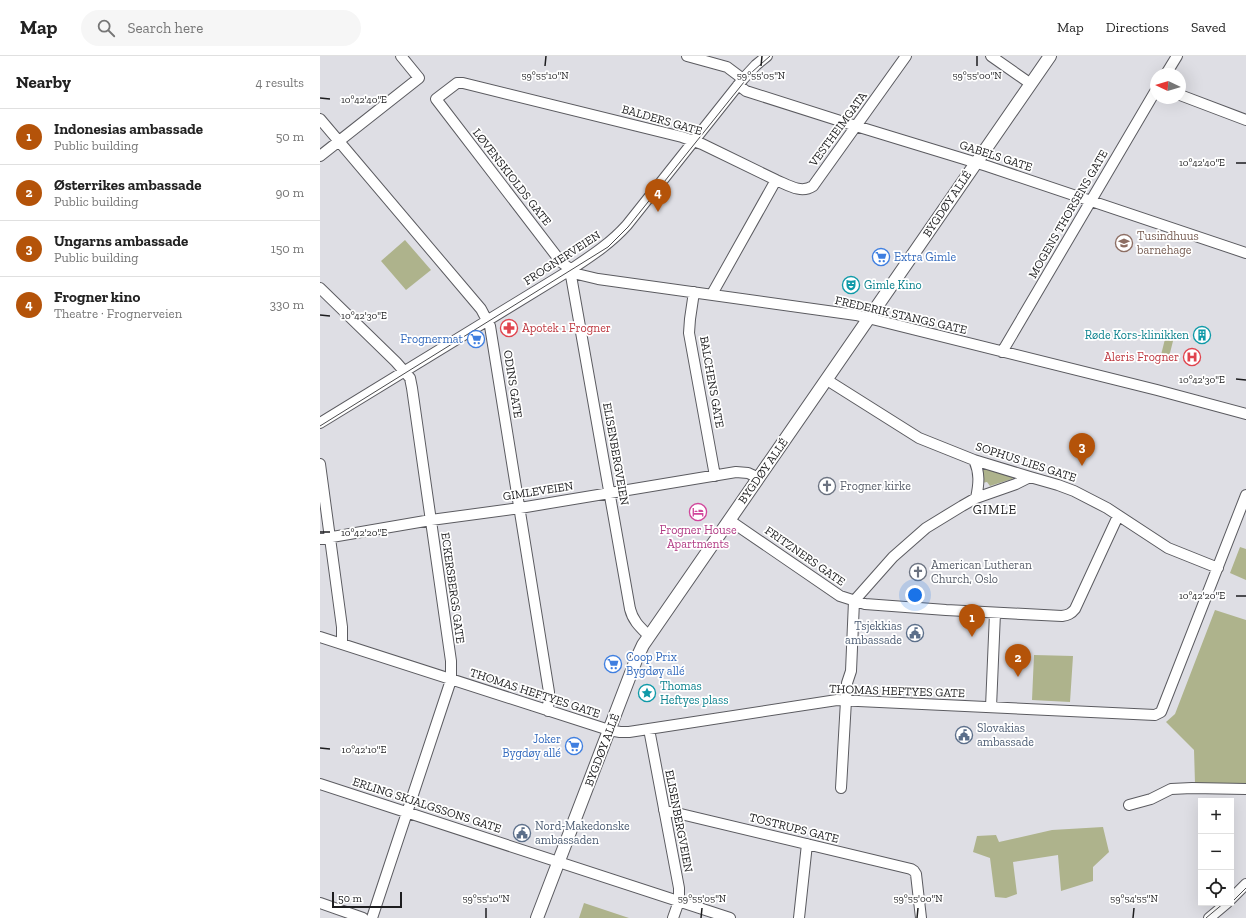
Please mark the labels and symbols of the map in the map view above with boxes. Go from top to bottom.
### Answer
north arrow [1150,68,1186,104]
text: 59°55'10"N [521,70,569,82]
text: 59°55'05"N [737,70,786,82]
text: 59°55'00"N [952,70,1002,82]
street label: VESTHEIMGATA [806,89,870,170]
text: 10°42'40"E [341,94,387,106]
street label: BALDERS GATE [620,102,704,138]
street label: LØVENSKIOLDS GATE [470,126,554,228]
street label: GABELS GATE [958,138,1034,174]
street label: MOGENS THORSENS GATE [1025,147,1111,281]
text: 10°42'40"E [1179,157,1225,169]
street label: BYGDØY ALLÉ [919,168,974,240]
pin: 4 [645,179,671,212]
street label: FROGNERVEIEN [521,228,603,288]
place label: Tusindhuus barnehage [1136,229,1199,257]
school or university icon: Tusindhuus barnehage [1114,233,1134,253]
supermarket icon: Extra Gimle [871,247,891,267]
place label: Extra Gimle [894,250,956,264]
theatre icon: Gimle Kino [841,275,861,295]
place label: Gimle Kino [864,278,922,292]
street label: FREDERIK STANGS GATE [834,293,968,337]
text: 10°42'30"E [341,310,387,322]
pharmacy icon: Apotek 1 Frogner [499,318,519,338]
place label: Apotek 1 Frogner [522,321,611,335]
building icon: Røde Kors-klinikken [1192,325,1212,345]
place label: Røde Kors-klinikken [1085,328,1189,342]
supermarket icon: Frognermat [466,329,486,349]
place label: Frognermat [400,332,464,346]
street label: BALCHENS GATE [697,335,727,429]
hospital icon: Aleris Frogner [1182,347,1202,367]
street label: ODINS GATE [501,349,525,419]
place label: Aleris Frogner [1104,350,1179,364]
text: 10°42'30"E [1179,374,1225,386]
street label: ELISENBERGVEIEN [600,402,632,507]
pin: 3 [1069,433,1095,466]
street label: BYGDØY ALLÉ [734,435,791,506]
street label: SOPHUS LIES GATE [974,439,1078,485]
church icon: Frogner kirke [817,476,837,496]
street label: GIMLEVEIEN [502,479,574,503]
place label: Frogner kirke [840,479,911,493]
hotel icon: Frogner House Apartments [688,502,708,522]
district label: GIMLE [973,502,1017,517]
place label: Frogner House Apartments [659,523,737,551]
street label: FRITZNERS GATE [762,523,848,589]
text: 10°42'20"E [341,527,387,539]
street label: ECKERSBERGS GATE [438,531,468,645]
place label: American Lutheran Church, Oslo [931,558,1032,586]
church icon: American Lutheran Church, Oslo [908,562,928,582]
your location [905,585,925,605]
text: 10°42'20"E [1179,590,1225,602]
pin: 1 [959,604,985,637]
place label: Tsjekkias ambassade [845,619,902,647]
public building icon: Tsjekkias ambassade [905,623,925,643]
pin: 2 [1005,644,1031,677]
place label: Coop Prix Bygdøy allé [626,650,685,678]
supermarket icon: Coop Prix Bygdøy allé [603,654,623,674]
street label: THOMAS HEFTYES GATE [468,665,602,721]
place label: Thomas Heftyes plass [660,679,728,707]
street label: THOMAS HEFTYES GATE [829,682,965,700]
place icon: Thomas Heftyes plass [637,683,657,703]
street label: BYGDØY ALLÉ [581,711,622,788]
place label: Slovakias ambassade [977,721,1034,749]
public building icon: Slovakias ambassade [954,725,974,745]
place label: Joker Bygdøy allé [502,732,561,760]
supermarket icon: Joker Bygdøy allé [564,736,584,756]
text: 10°42'10"E [342,744,387,756]
street label: ELISENBERGVEIEN [662,769,696,874]
street label: ERLING SKJALGSSONS GATE [351,774,503,836]
street label: TOSTRUPS GATE [748,810,840,846]
place label: Nord-Makedonske ambassaden [535,819,630,847]
public building icon: Nord-Makedonske ambassaden [512,823,532,843]
scale bar [332,890,402,909]
text: 59°55'10"N [462,893,510,905]
text: 59°55'05"N [678,893,727,905]
text: 59°55'00"N [893,893,943,905]
text: 59°54'55"N [1110,893,1159,905]

